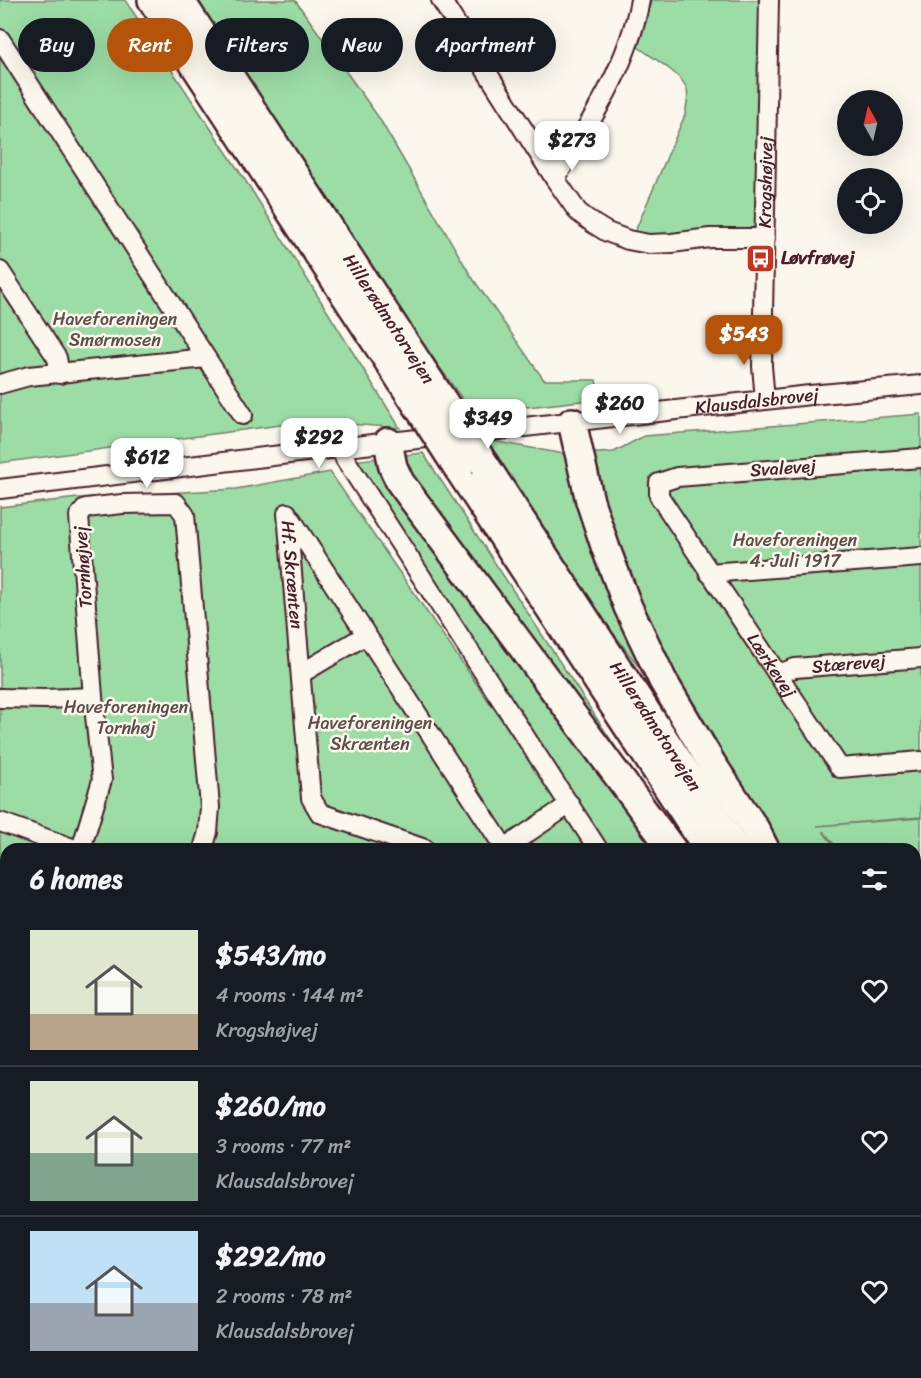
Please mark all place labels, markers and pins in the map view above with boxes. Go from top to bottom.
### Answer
pin: $273 [536,121,608,172]
bus stop icon: Løvfrøvej [744,242,776,274]
place label: Løvfrøvej [781,242,856,274]
pin: $543 [708,315,780,366]
pin: $260 [584,384,656,435]
pin: $349 [452,399,524,450]
pin: $292 [283,418,355,469]
pin: $612 [111,438,183,489]

